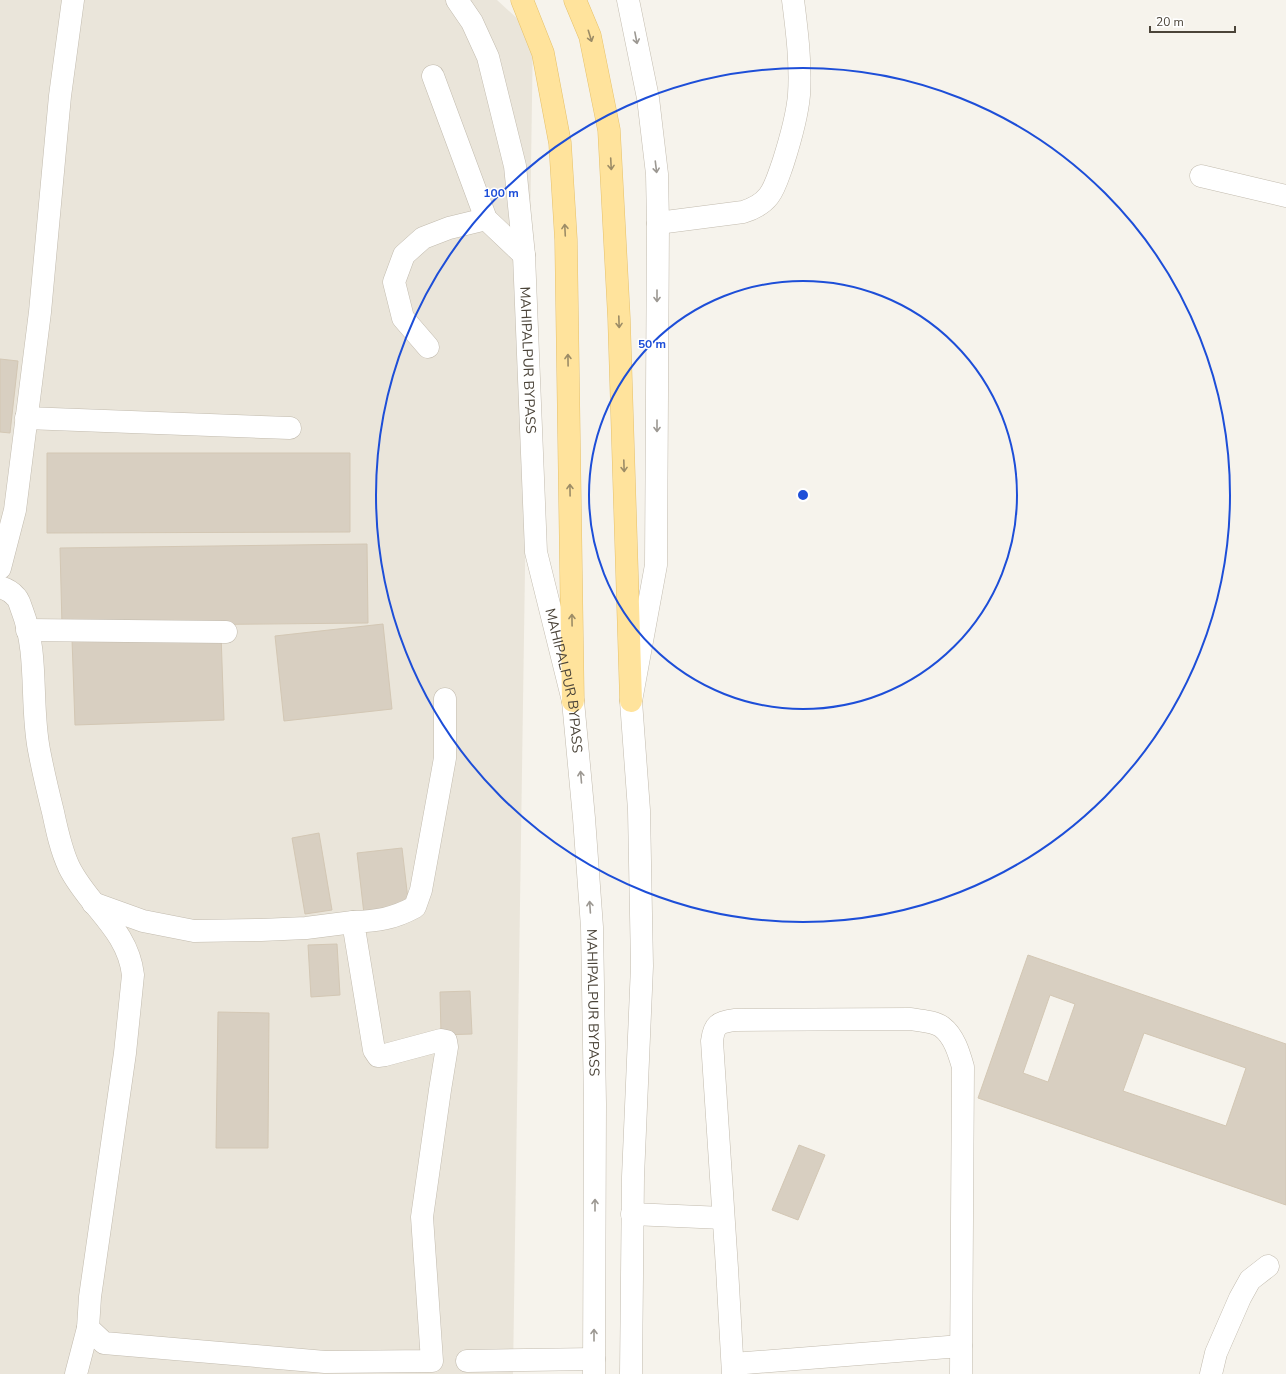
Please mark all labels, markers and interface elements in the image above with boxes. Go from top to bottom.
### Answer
scale bar [1150,8,1235,34]
text: 20 m [1156,14,1184,30]
one-way arrow [587,29,594,42]
one-way arrow [632,31,640,44]
one-way arrow [607,157,615,170]
one-way arrow [652,160,659,173]
text: 100 m [483,185,519,201]
one-way arrow [561,224,569,237]
street label: MAHIPALPUR BYPASS [515,286,540,434]
one-way arrow [653,289,661,302]
one-way arrow [615,315,622,328]
text: 50 m [638,336,666,352]
one-way arrow [564,354,571,367]
one-way arrow [653,419,661,432]
one-way arrow [620,459,627,472]
one-way arrow [566,484,574,497]
centre of rings [796,488,810,502]
street label: MAHIPALPUR BYPASS [540,606,587,754]
one-way arrow [568,614,576,627]
one-way arrow [577,771,584,784]
one-way arrow [587,901,594,914]
street label: MAHIPALPUR BYPASS [582,929,604,1077]
one-way arrow [591,1199,599,1212]
one-way arrow [590,1329,598,1342]

